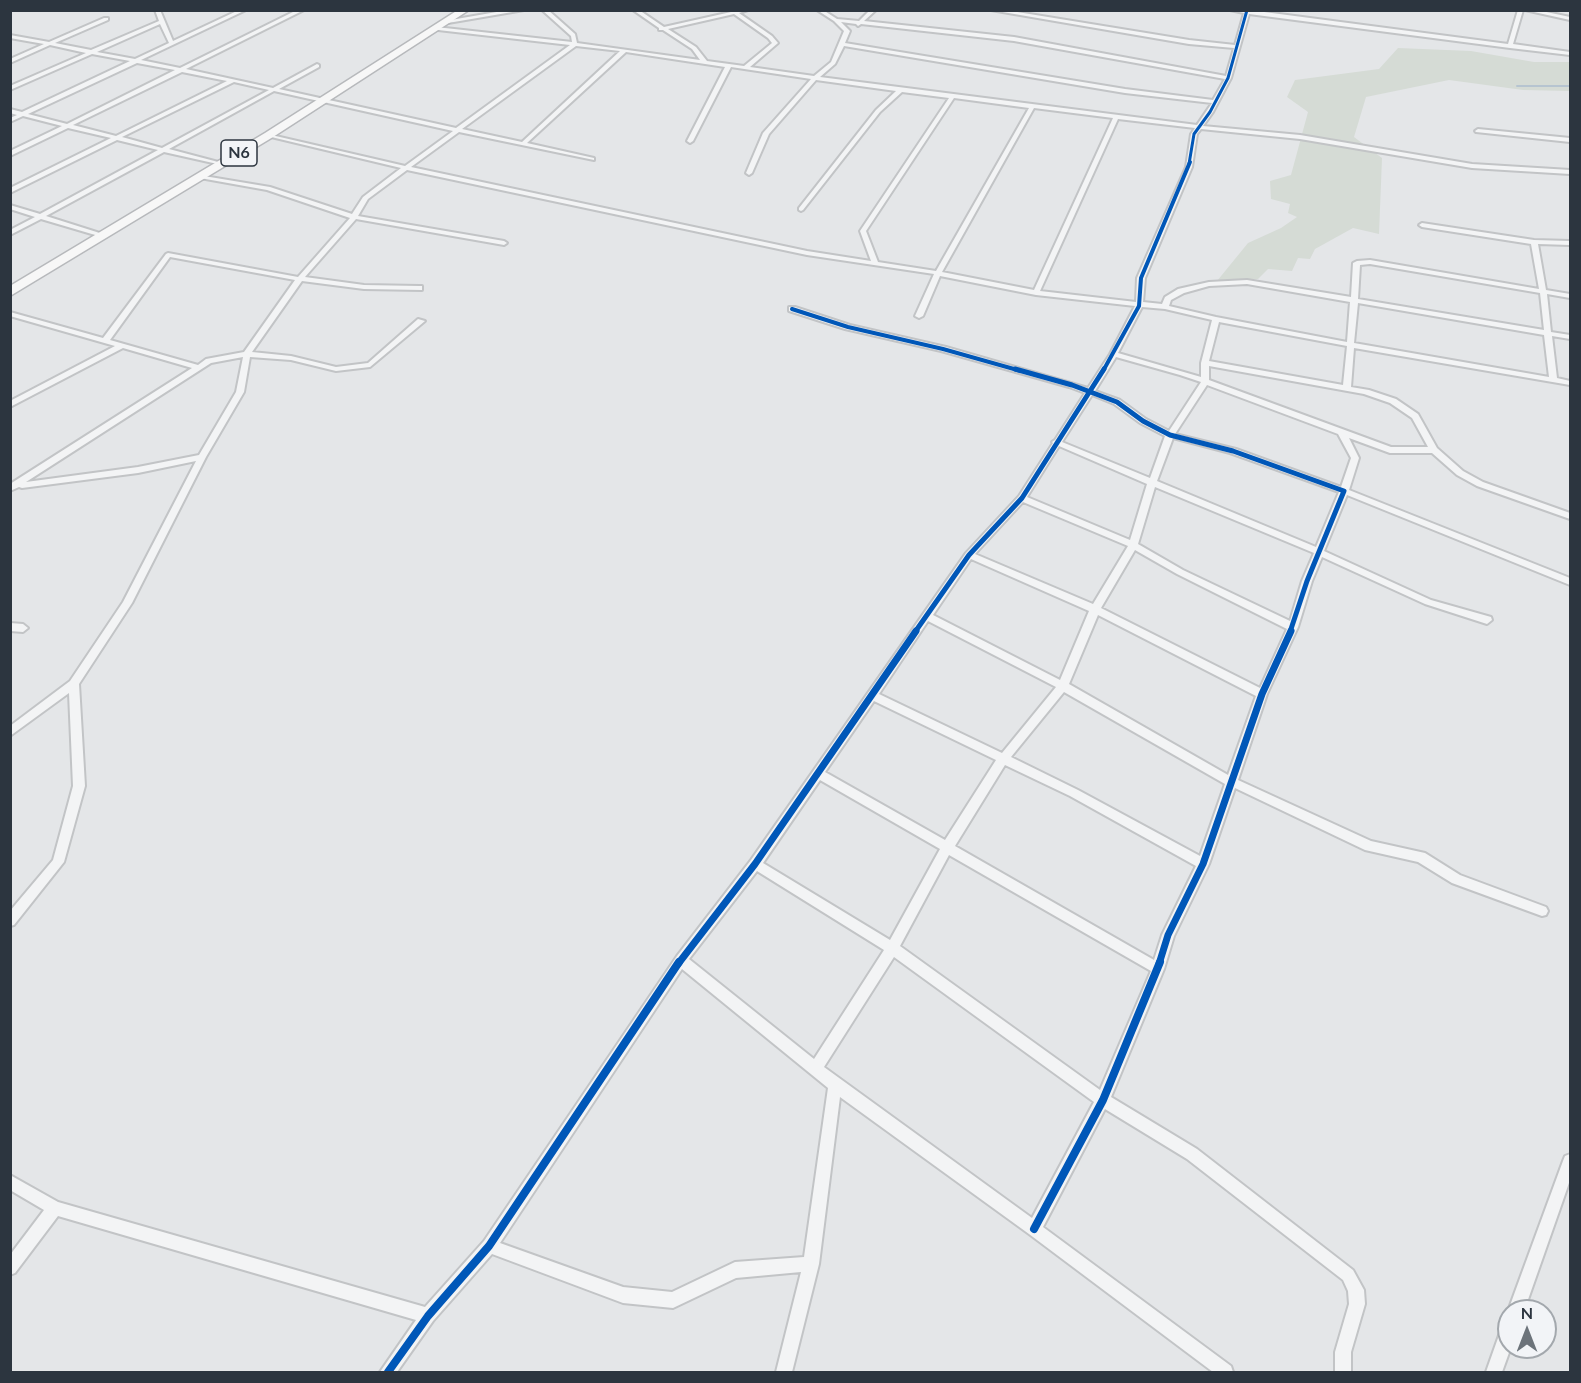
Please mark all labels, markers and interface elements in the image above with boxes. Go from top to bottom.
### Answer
road number: N6 [221,140,257,166]
north arrow [1497,1299,1557,1359]
text: N [1521,1303,1533,1322]

